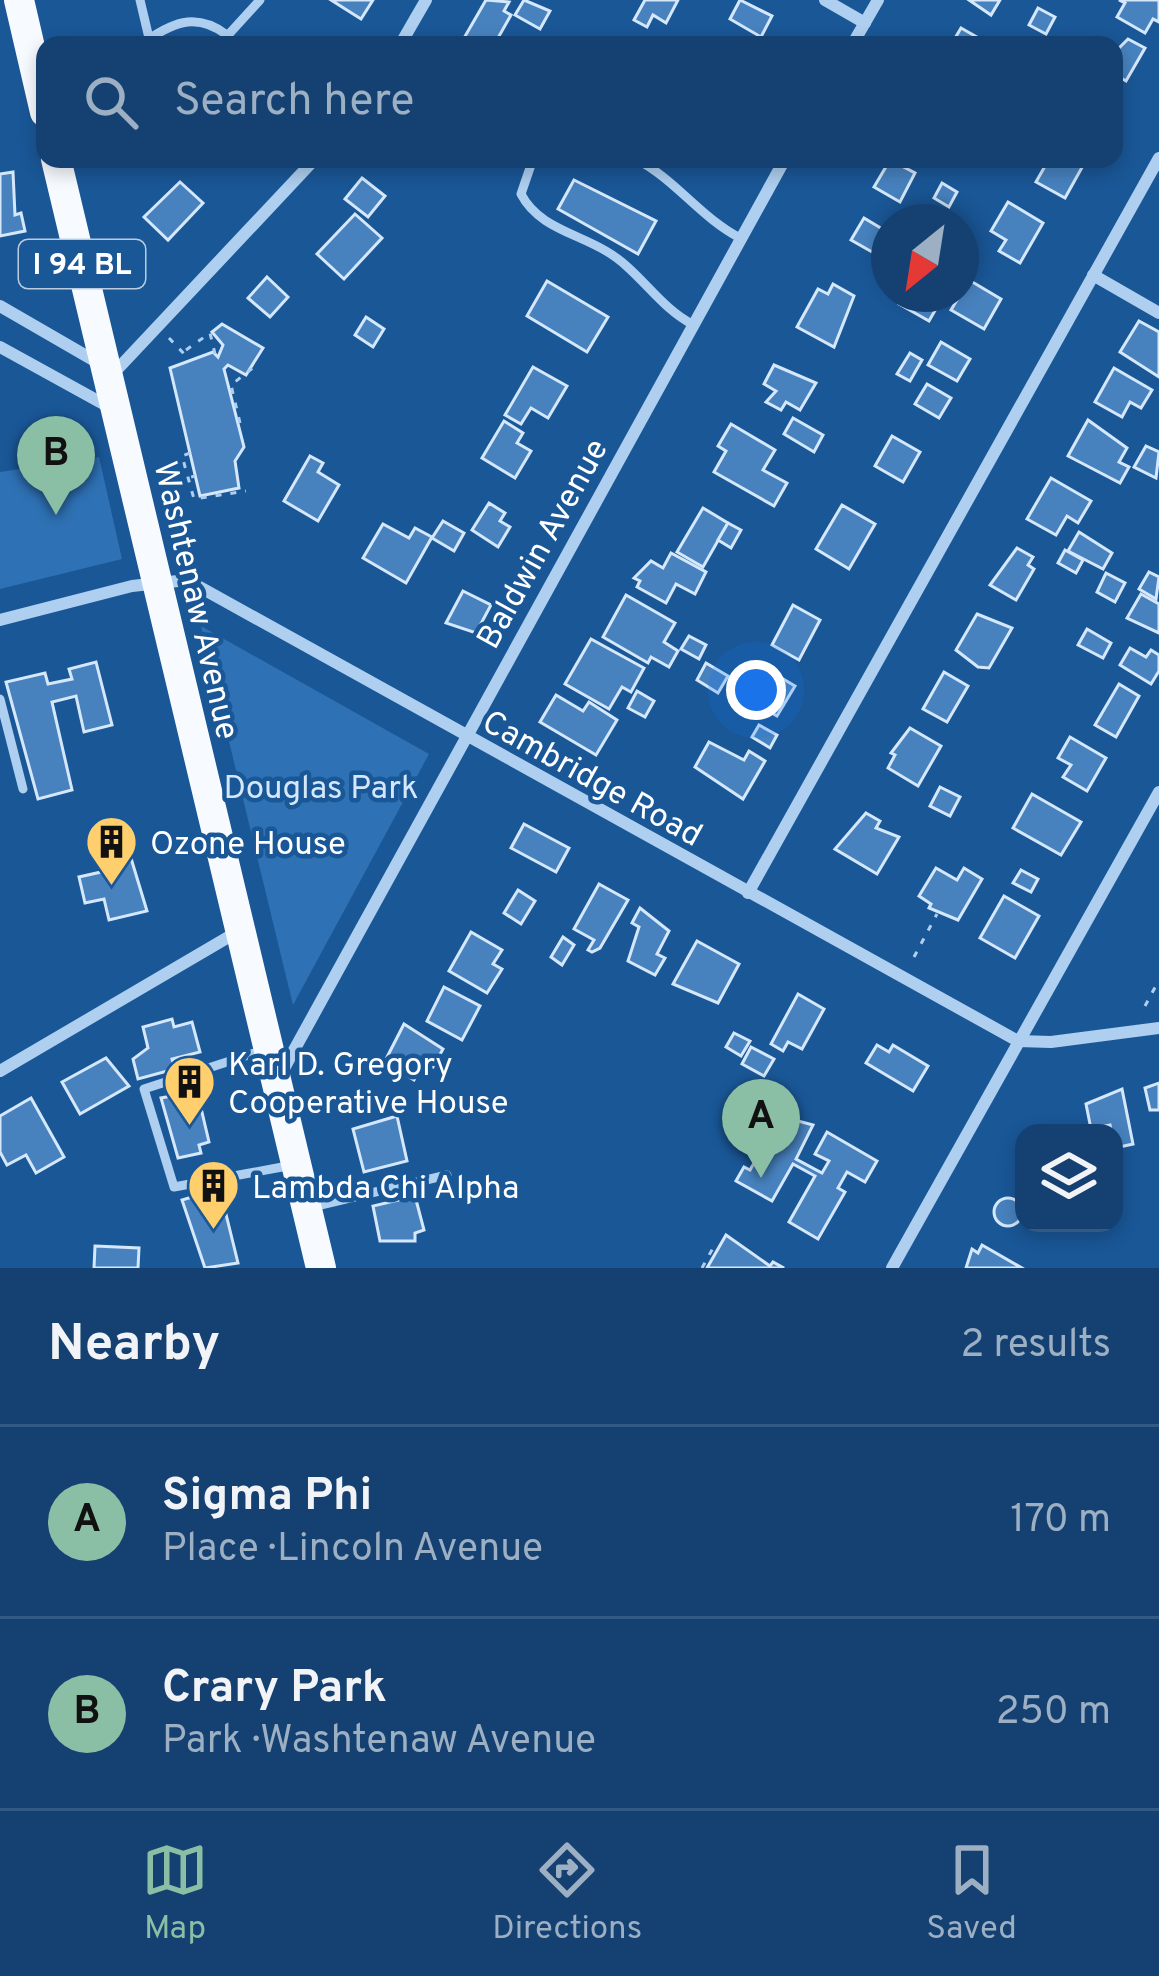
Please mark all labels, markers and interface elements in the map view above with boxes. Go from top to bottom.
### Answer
search box [36,36,1123,168]
icon: search [78,69,144,135]
text: Search here [174,74,414,131]
north arrow [871,204,979,312]
road number: I 94 BL [19,240,145,288]
pin: B [17,416,95,515]
street label: Baldwin Avenue [469,433,620,657]
street label: Washtenaw Avenue [142,458,247,744]
your location [726,660,786,720]
street label: Cambridge Road [474,703,709,858]
park label: Douglas Park [224,769,418,811]
building icon: Ozone House [83,814,139,888]
place label: Ozone House [150,825,346,867]
place label: Karl D. Gregory Cooperative House [228,1046,509,1126]
building icon: Karl D. Gregory Cooperative House [161,1054,217,1128]
pin: A [722,1079,800,1178]
map controls [1015,1124,1123,1232]
button: layers [1015,1124,1123,1232]
building icon: Lambda Chi Alpha [185,1158,241,1232]
place label: Lambda Chi Alpha [252,1169,519,1211]
text: Nearby [48,1314,220,1379]
text: 2 results [960,1322,1111,1371]
text: Sigma Phi [162,1469,372,1526]
text: A [73,1497,101,1546]
text: 170 m [1010,1497,1111,1546]
text: Place · Lincoln Avenue [162,1526,543,1575]
text: Crary Park [162,1661,387,1718]
text: B [74,1689,100,1738]
text: 250 m [996,1689,1111,1738]
text: Park · Washtenaw Avenue [162,1718,596,1767]
tab: Map [142,1837,208,1951]
tab: Directions [492,1837,642,1951]
tab: Saved [926,1837,1017,1951]

